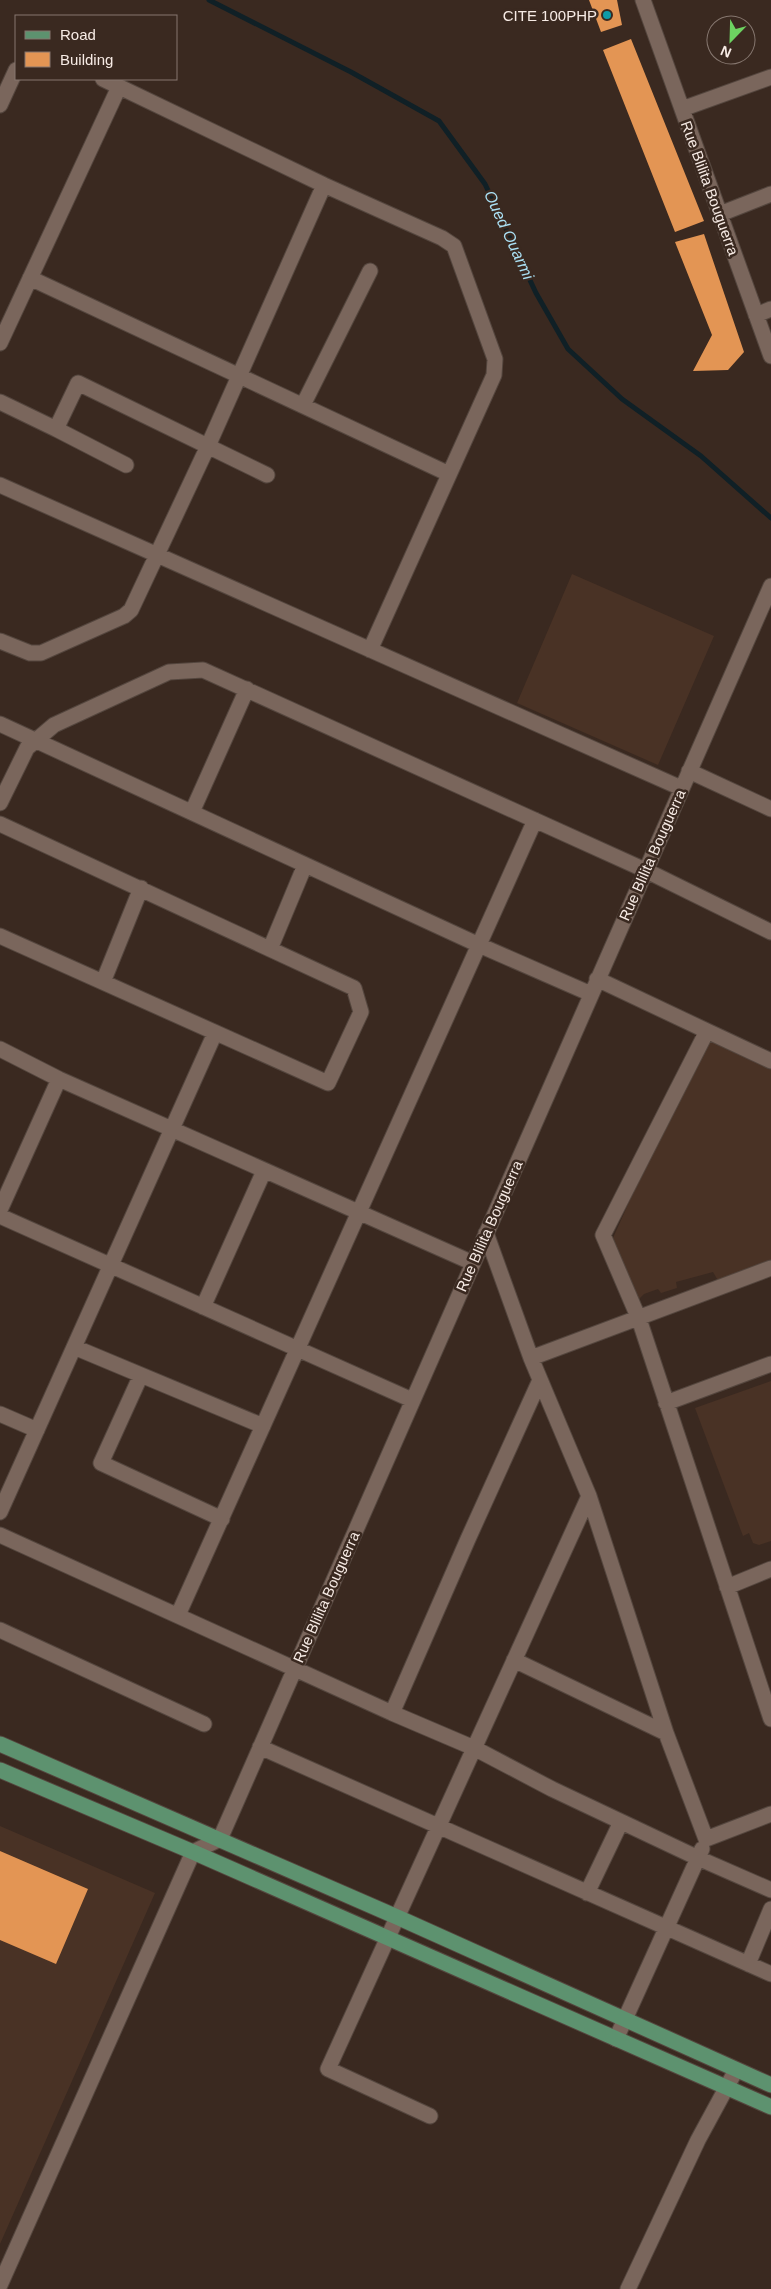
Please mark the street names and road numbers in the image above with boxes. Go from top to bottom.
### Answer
street label: Rue Blilita Bouguerra [678,118,742,258]
street label: Rue Blilita Bouguerra [615,786,689,923]
street label: Rue Blilita Bouguerra [452,1157,526,1294]
street label: Rue Blilita Bouguerra [289,1528,363,1665]

